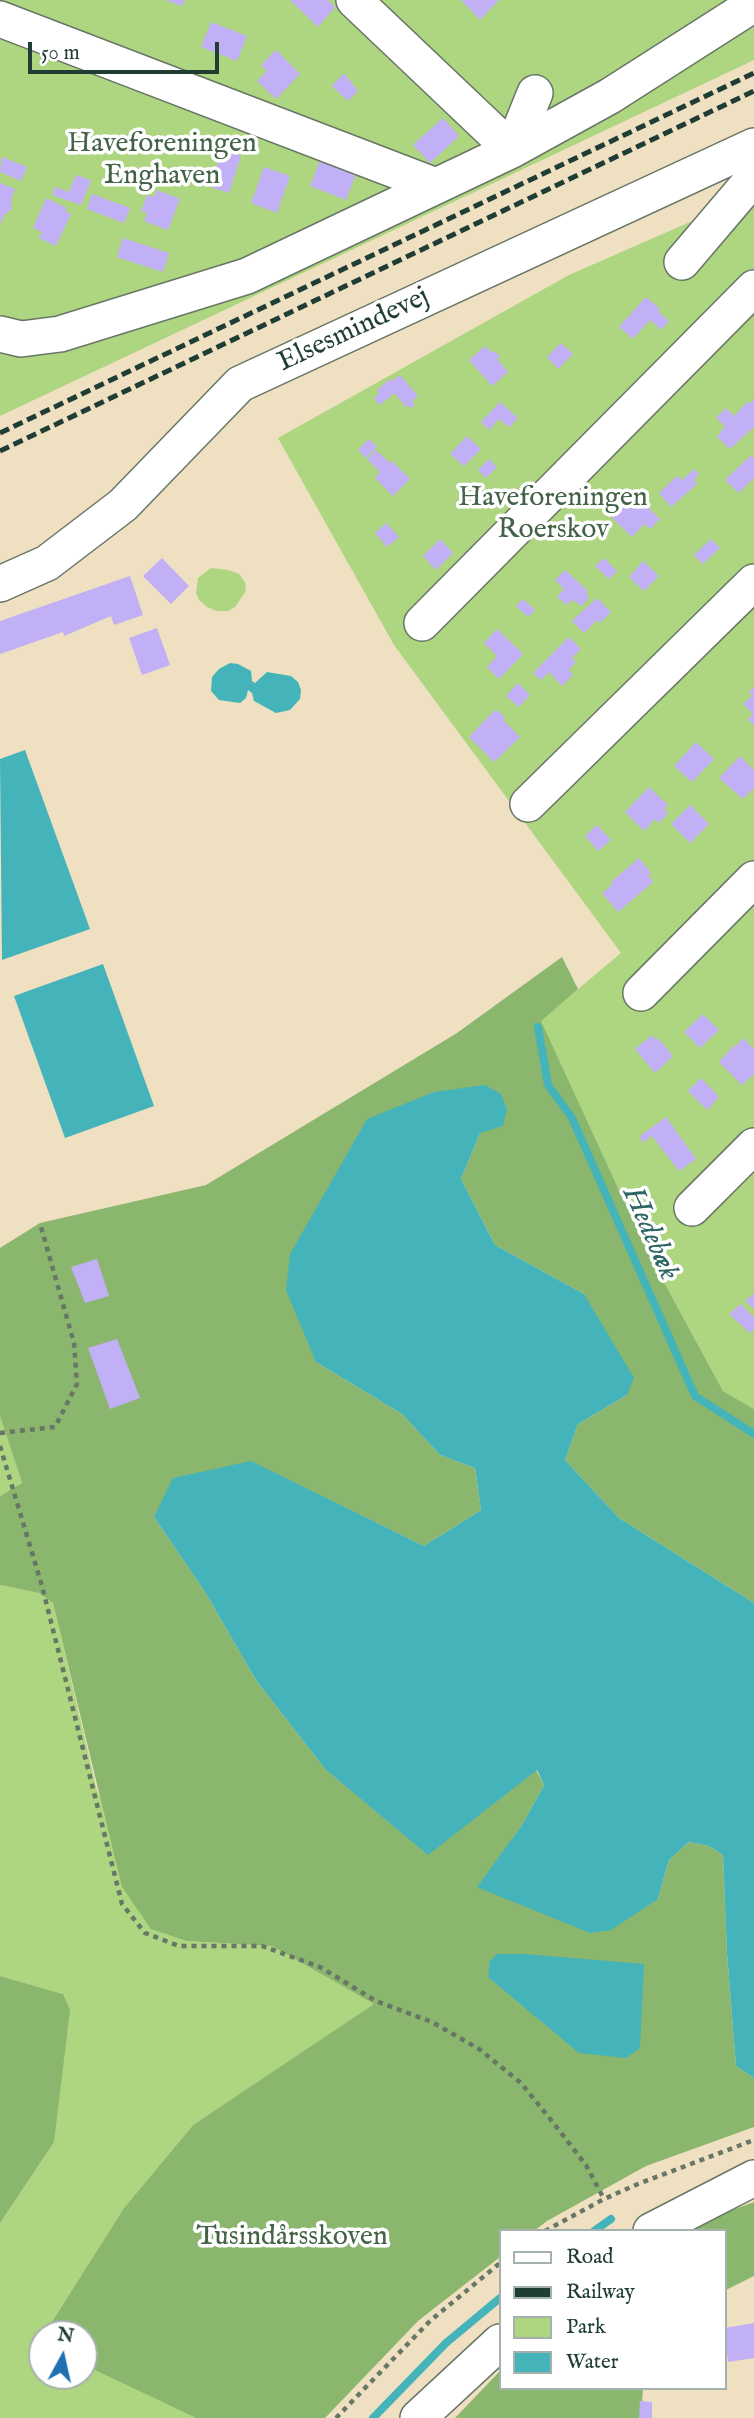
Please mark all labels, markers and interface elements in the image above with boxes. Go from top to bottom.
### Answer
scale bar [32,28,222,72]
text: 50 m [41,40,80,67]
park label: Haveforeningen Enghaven [67,128,257,194]
street label: Elsesmindevej [273,281,435,381]
park label: Haveforeningen Roerskov [458,482,648,548]
water label: Hedebæk [613,1182,685,1286]
park label: Tusindårsskoven [196,2221,388,2255]
legend [498,2229,726,2390]
text: Road [566,2244,613,2271]
text: Railway [566,2279,635,2306]
text: Park [566,2314,606,2341]
north arrow [28,2320,98,2390]
text: N [56,2323,75,2349]
text: Water [566,2349,618,2376]

